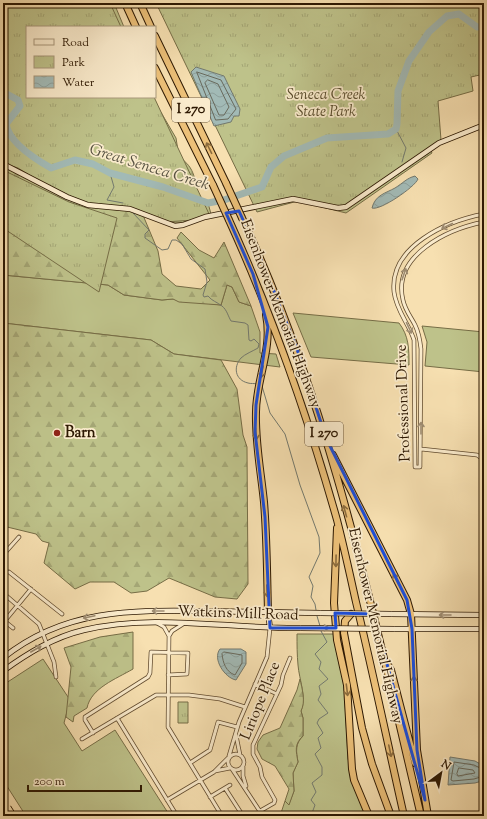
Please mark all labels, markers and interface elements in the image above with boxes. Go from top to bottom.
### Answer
legend [26,26,156,98]
text: Road [62,34,89,52]
text: Park [62,54,85,72]
text: Water [62,74,95,92]
park label: Seneca Creek State Park [287,85,366,123]
road number: I 270 [172,98,210,122]
water label: Great Seneca Creek [86,139,212,197]
one-way arrow [205,142,212,154]
street label: Eisenhower Memorial Highway [234,217,326,412]
one-way arrow [442,223,454,231]
one-way arrow [401,268,408,281]
one-way arrow [406,322,413,334]
street label: Professional Drive [391,344,417,462]
one-way arrow [258,365,266,378]
road number: I 270 [305,422,343,446]
one-way arrow [417,422,425,435]
place label: Barn [65,423,96,444]
one-way arrow [252,427,259,440]
marker: Barn [52,428,62,438]
one-way arrow [341,505,348,518]
street label: Eisenhower Memorial Highway [342,526,408,727]
one-way arrow [332,554,339,567]
one-way arrow [392,573,399,585]
one-way arrow [263,584,271,597]
street label: Watkins Mill Road [177,601,300,627]
one-way arrow [152,607,165,615]
one-way arrow [439,611,452,619]
one-way arrow [83,614,96,622]
one-way arrow [316,624,329,632]
one-way arrow [30,645,42,653]
street label: Liriope Place [236,659,286,743]
one-way arrow [410,676,418,689]
one-way arrow [343,683,351,696]
one-way arrow [386,744,394,757]
north arrow [421,753,461,793]
text: N [437,756,454,775]
scale bar [28,767,141,793]
text: 200 m [34,773,65,791]

